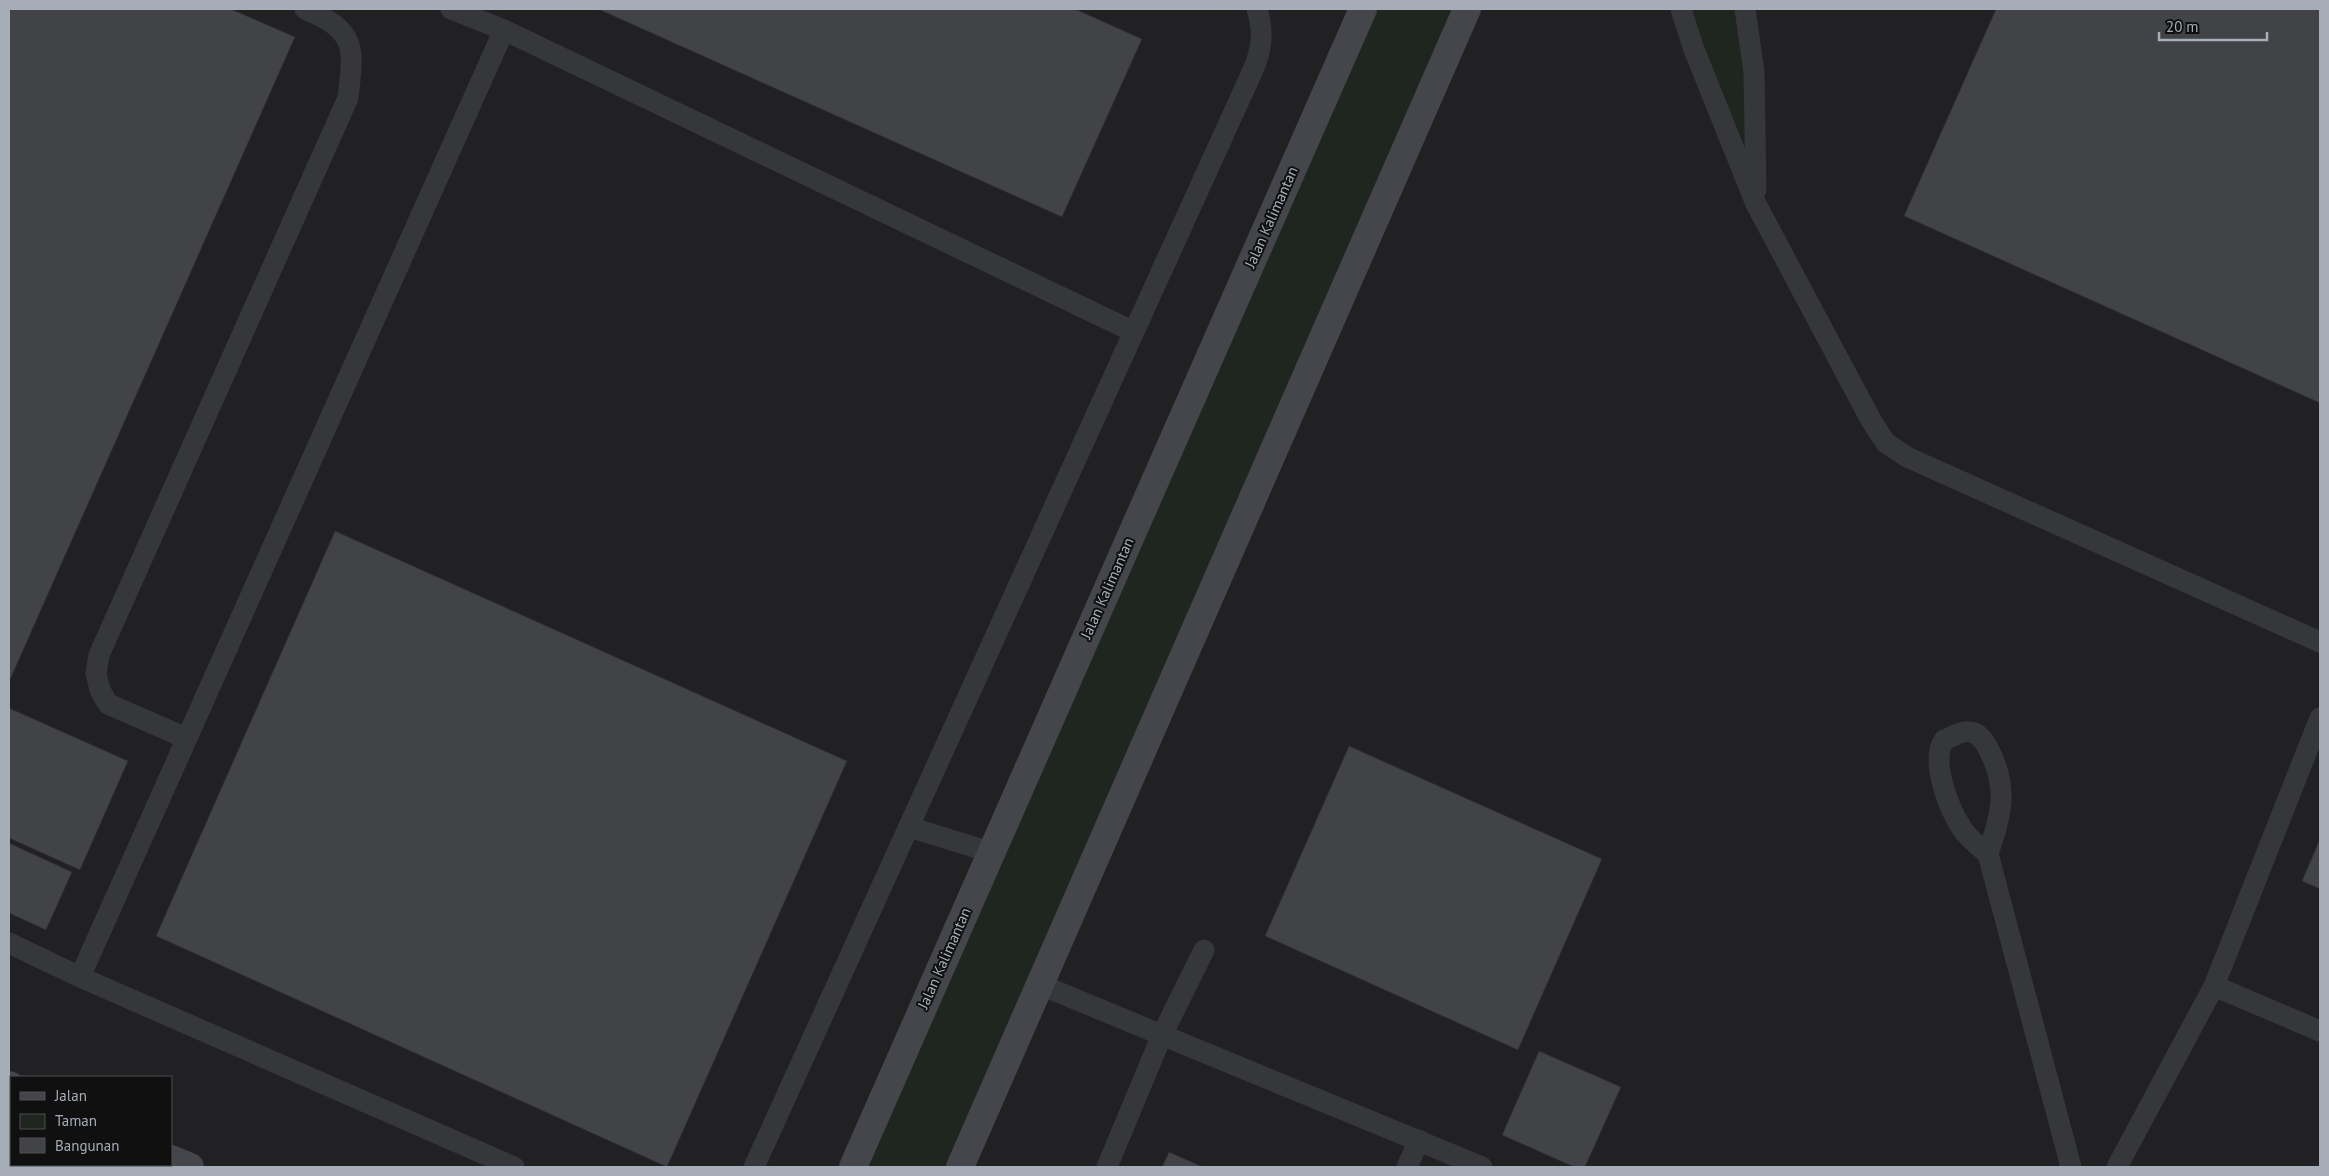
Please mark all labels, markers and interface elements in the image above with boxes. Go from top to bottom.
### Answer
scale bar [2159,10,2266,42]
text: 20 m [2166,17,2199,36]
street label: Jalan Kalimantan [1240,163,1302,272]
street label: Jalan Kalimantan [1076,534,1138,643]
street label: Jalan Kalimantan [913,904,975,1013]
legend [10,1076,172,1166]
text: Jalan [54,1086,87,1105]
text: Taman [55,1111,97,1130]
text: Bangunan [55,1136,119,1155]

